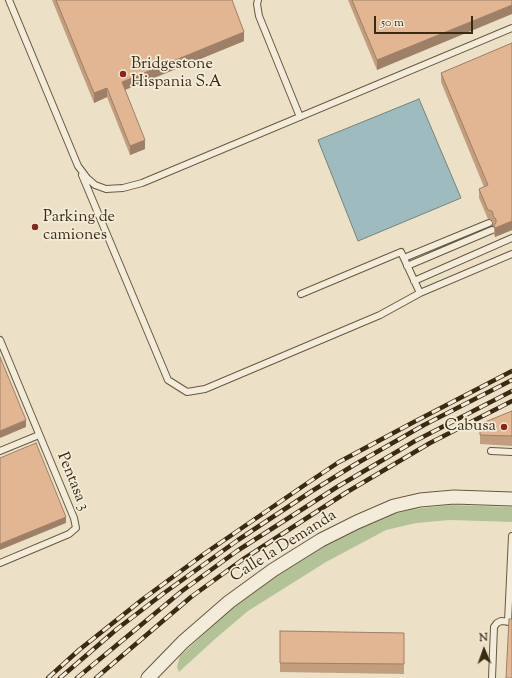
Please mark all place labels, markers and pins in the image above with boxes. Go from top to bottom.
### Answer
place label: Bridgestone Hispania S.A [131,55,222,93]
marker: Bridgestone Hispania S.A [118,69,128,79]
place label: Parking de camiones [43,208,115,246]
marker: Parking de camiones [30,222,40,232]
place label: Cabusa [444,417,496,437]
marker: Cabusa [499,422,509,432]

